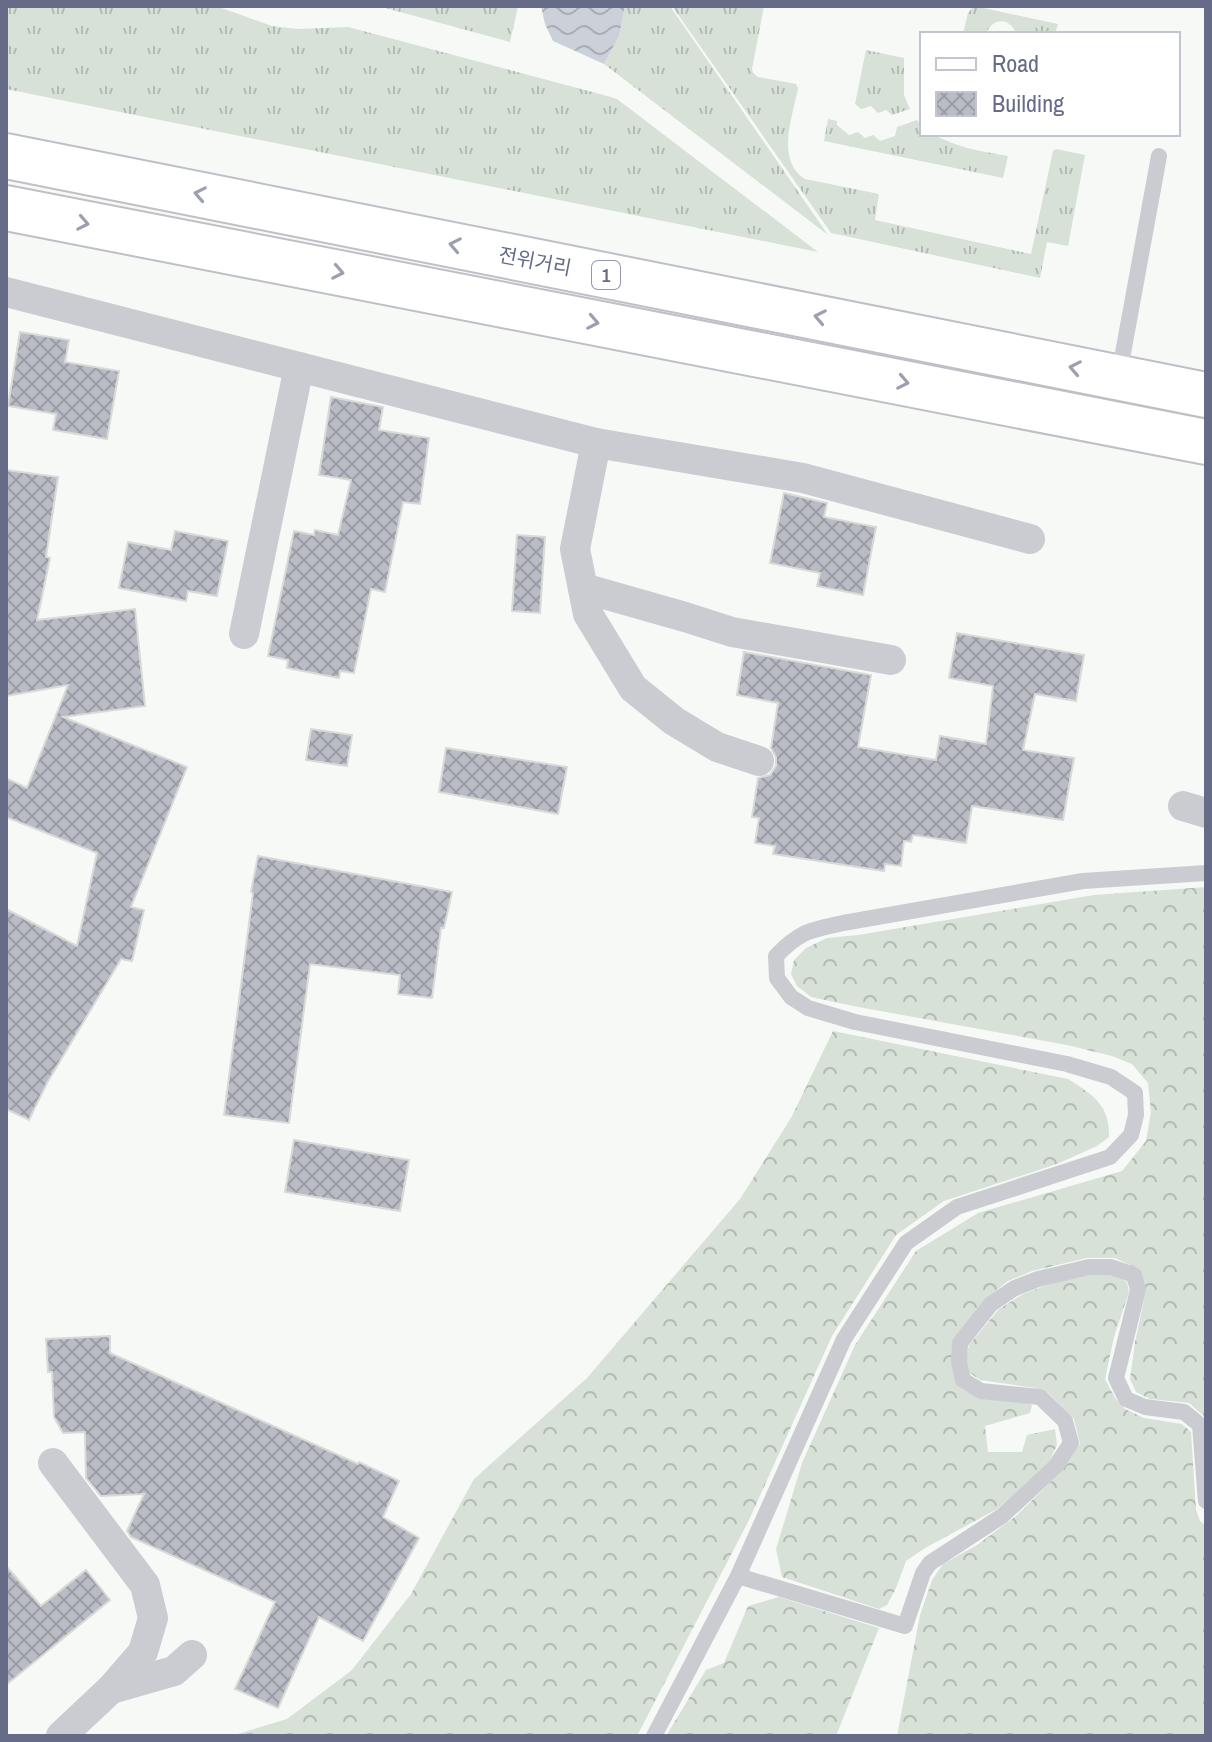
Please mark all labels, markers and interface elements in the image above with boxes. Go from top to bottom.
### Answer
legend [920,32,1180,136]
text: Road [992,47,1039,79]
text: Building [992,87,1064,119]
one-way arrow [193,187,206,204]
one-way arrow [75,214,89,231]
one-way arrow [448,237,462,254]
street label: 전위거리 [496,241,574,281]
road number: 1 [592,261,620,289]
one-way arrow [331,263,345,280]
one-way arrow [813,310,826,327]
one-way arrow [586,313,599,330]
one-way arrow [1068,360,1082,377]
one-way arrow [897,373,910,390]

